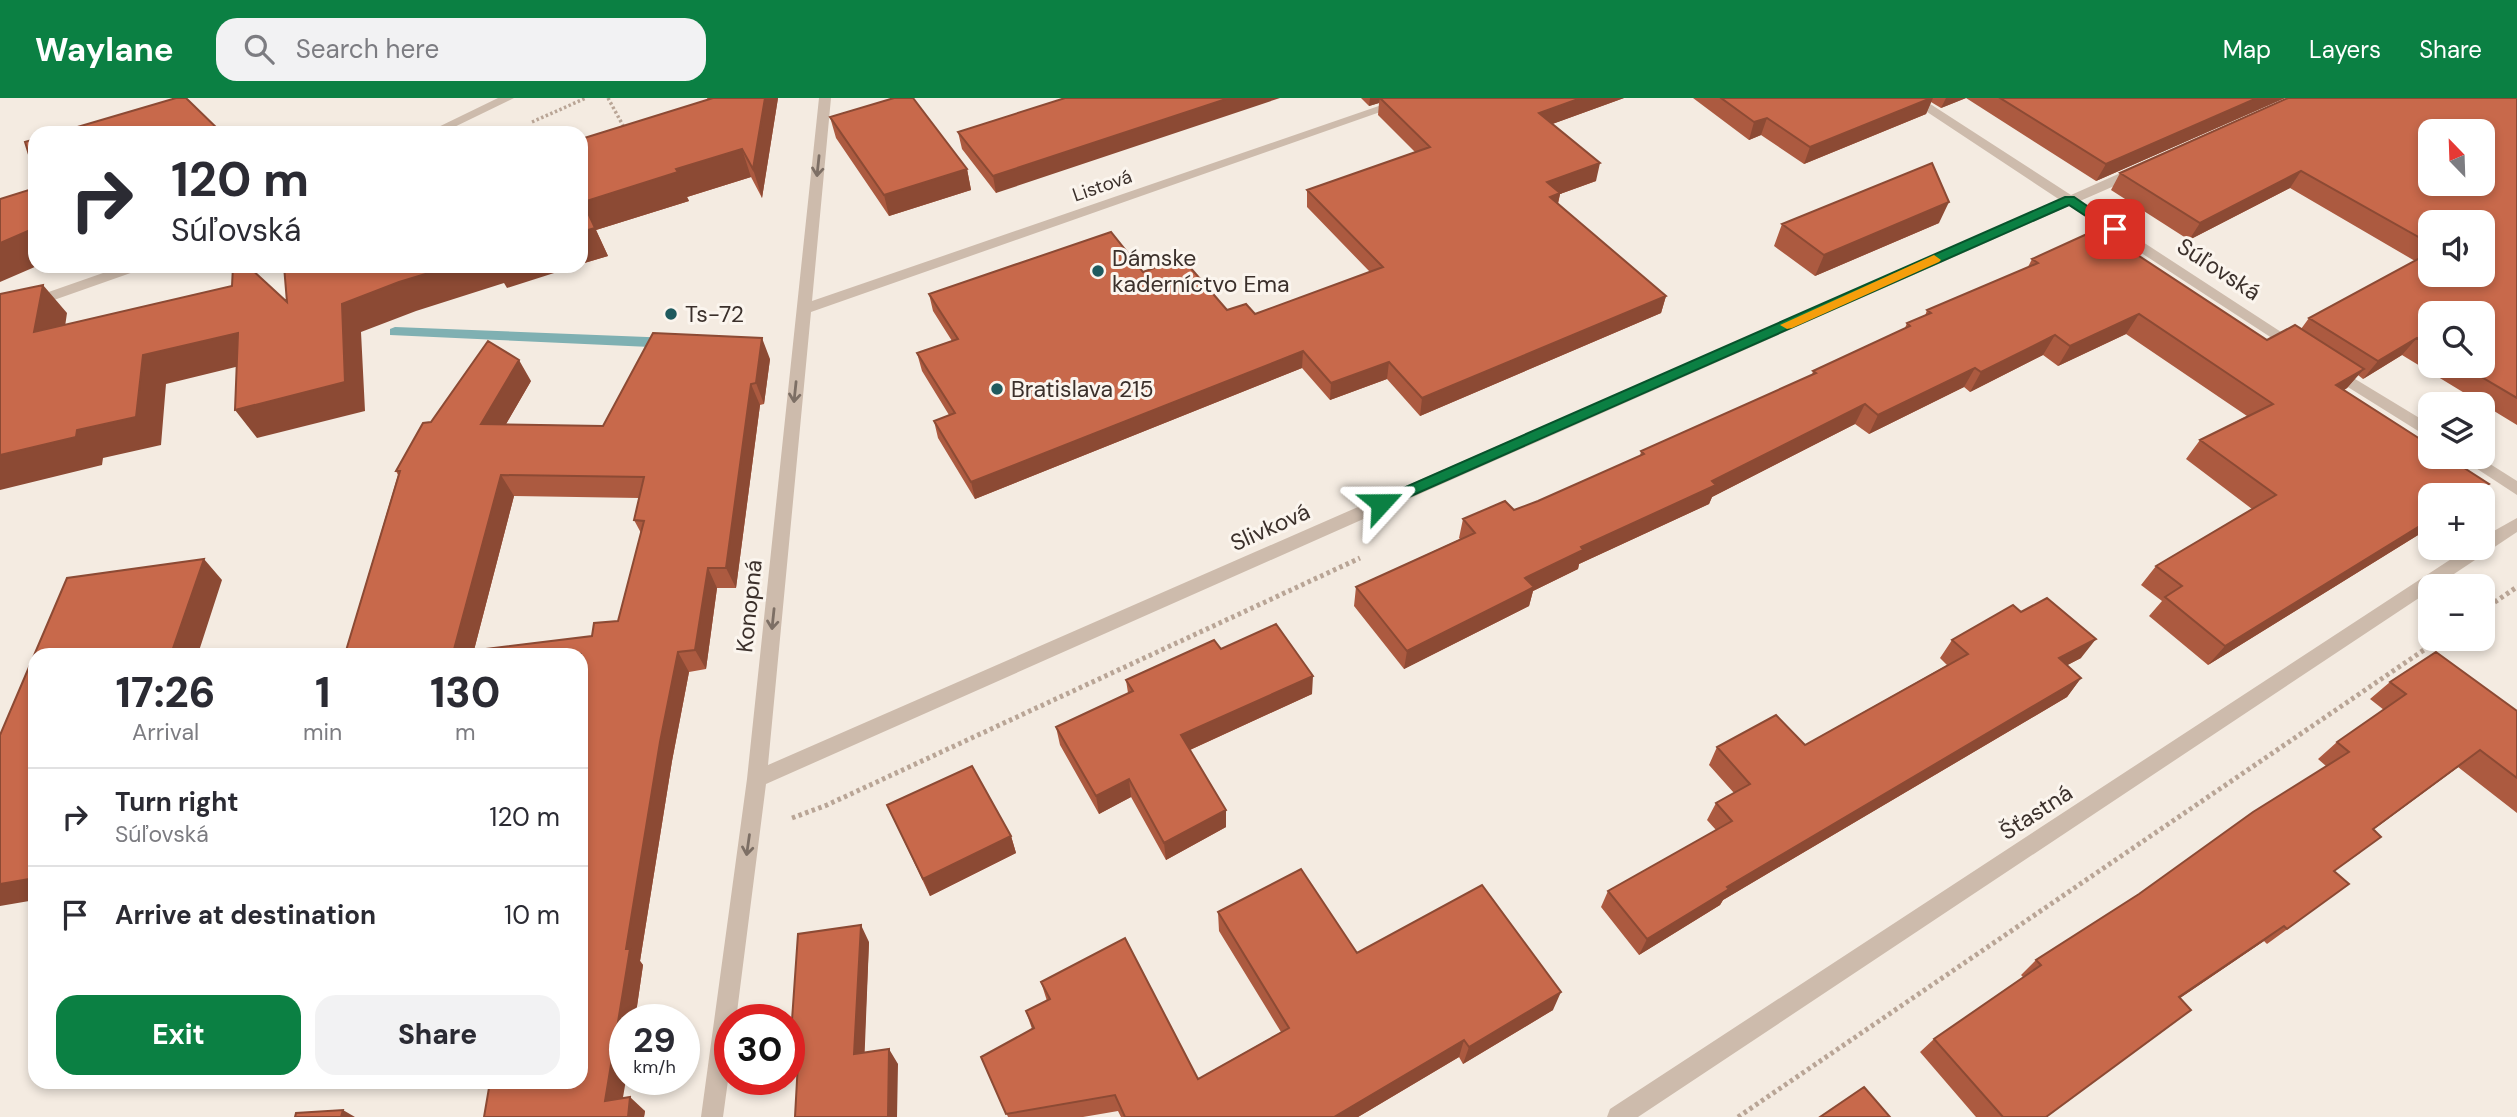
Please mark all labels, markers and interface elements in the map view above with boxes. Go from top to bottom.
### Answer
search box [216,18,706,81]
text: Waylane [35,28,174,71]
icon: search [240,30,278,68]
text: Search here [296,32,439,66]
text: Map [2223,34,2271,65]
text: Layers [2309,34,2381,65]
text: Share [2419,34,2482,65]
north arrow [2418,119,2496,196]
map controls [2418,119,2495,651]
text: 120 m [171,147,309,211]
icon: right [56,154,147,245]
one-way arrow [811,154,824,177]
street label: Listová [1069,164,1135,207]
pin [2085,199,2145,259]
text: Súľovská [171,209,301,251]
icon: arrive [2096,210,2134,248]
button: sound [2418,210,2495,287]
street label: Súľovská [2172,231,2266,307]
place label: Dámske kaderníctvo Ema [1112,243,1290,299]
marker: Dámske kaderníctvo Ema [1090,263,1106,279]
place label: Ts-72 [685,299,744,329]
button: search [2418,301,2495,378]
marker: Ts-72 [663,306,679,322]
place label: Bratislava 215 [1011,374,1154,404]
one-way arrow [789,380,802,403]
marker: Bratislava 215 [989,381,1005,397]
button: layers [2418,392,2495,469]
position arrow [1344,466,1418,540]
button: + [2418,483,2495,560]
street label: Slivková [1226,496,1314,558]
street label: Konopná [729,558,769,654]
button: − [2418,574,2495,651]
one-way arrow [766,607,779,629]
text: 17:26 [116,665,216,720]
text: 1 [315,665,330,720]
text: 130 [430,665,500,720]
text: Arrival [132,717,199,747]
text: min [303,717,342,747]
text: m [455,717,475,747]
street label: Šťastná [1994,777,2078,847]
text: Turn right [115,785,239,819]
icon: right [56,798,94,836]
text: 120 m [489,800,560,834]
text: Súľovská [115,819,209,849]
one-way arrow [741,833,754,856]
icon: arrive [56,896,94,934]
text: Arrive at destination [115,898,376,932]
text: 10 m [504,898,560,932]
button: Exit [56,995,301,1075]
button: Share [315,995,560,1075]
speed limit sign: 30 [714,1004,805,1095]
text: 29 [633,1017,676,1063]
text: km/h [633,1055,676,1079]

